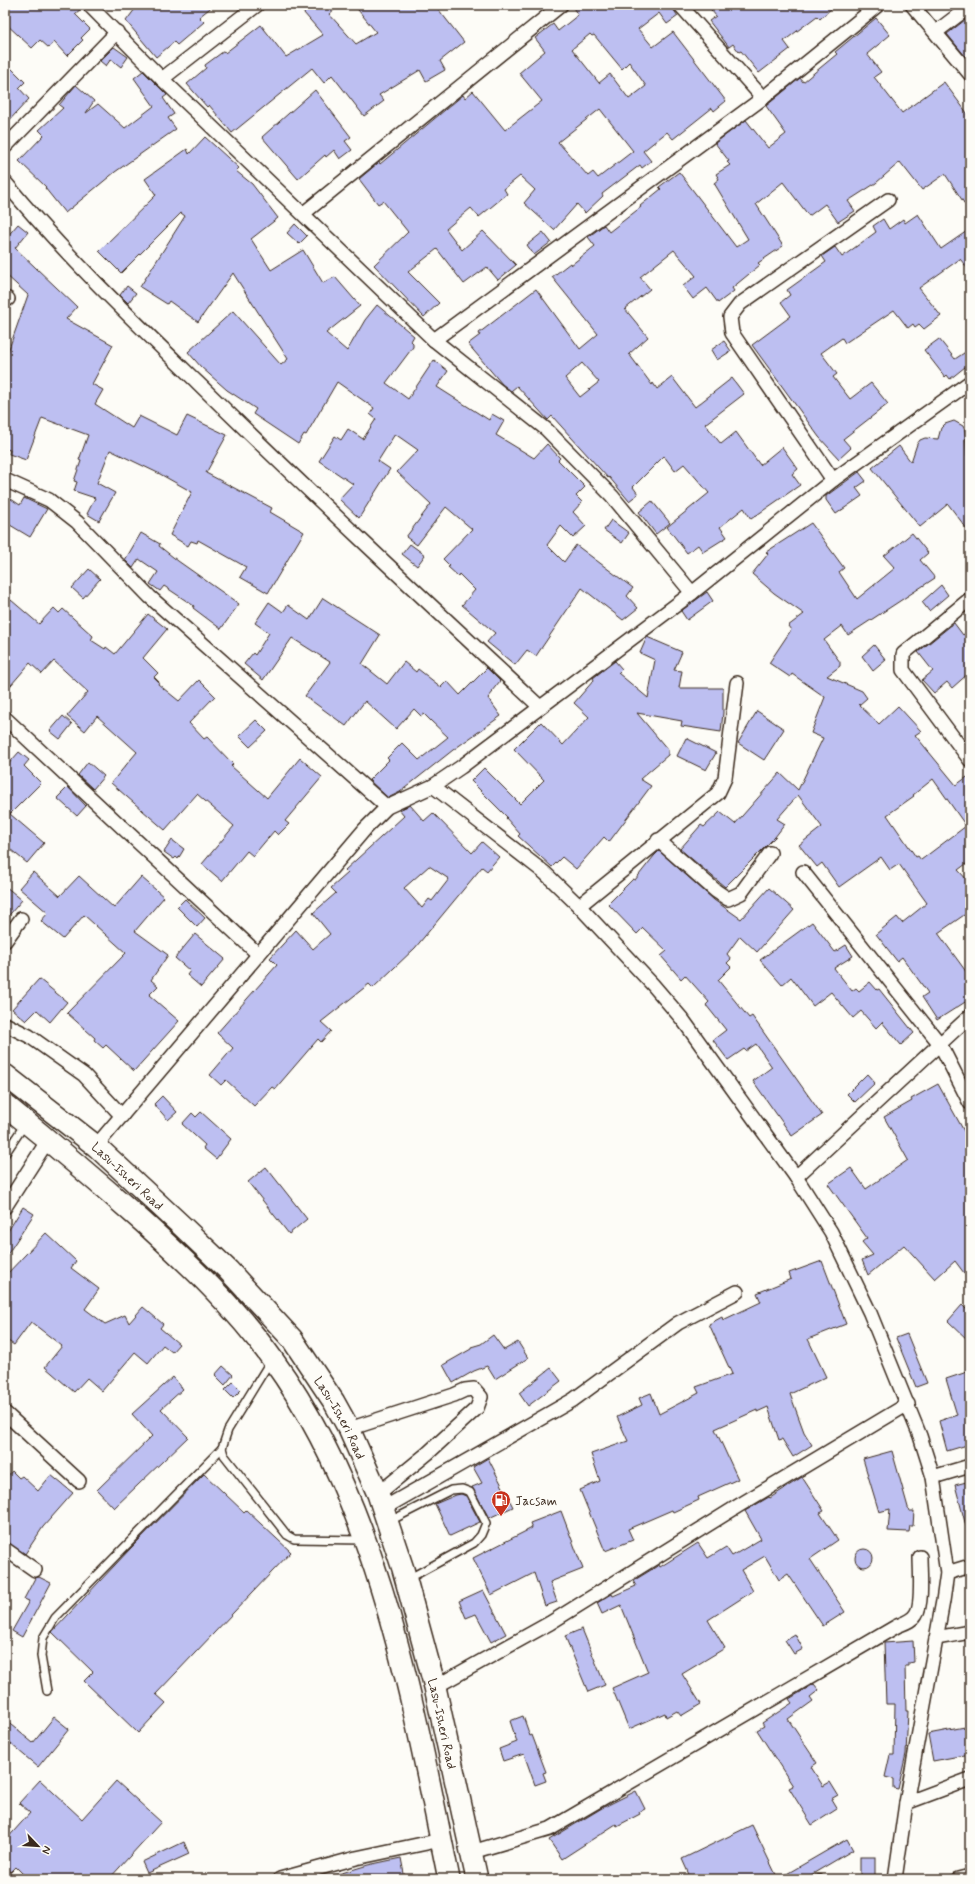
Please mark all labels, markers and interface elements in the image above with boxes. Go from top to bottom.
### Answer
street label: Lasu-Isheri Road [87,1139,167,1214]
street label: Lasu-Isheri Road [309,1374,368,1462]
fuel station icon: Jacsam [490,1489,512,1517]
place label: Jacsam [515,1493,557,1510]
street label: Lasu-Isheri Road [423,1677,460,1771]
north arrow [18,1826,58,1866]
text: N [38,1844,54,1856]

